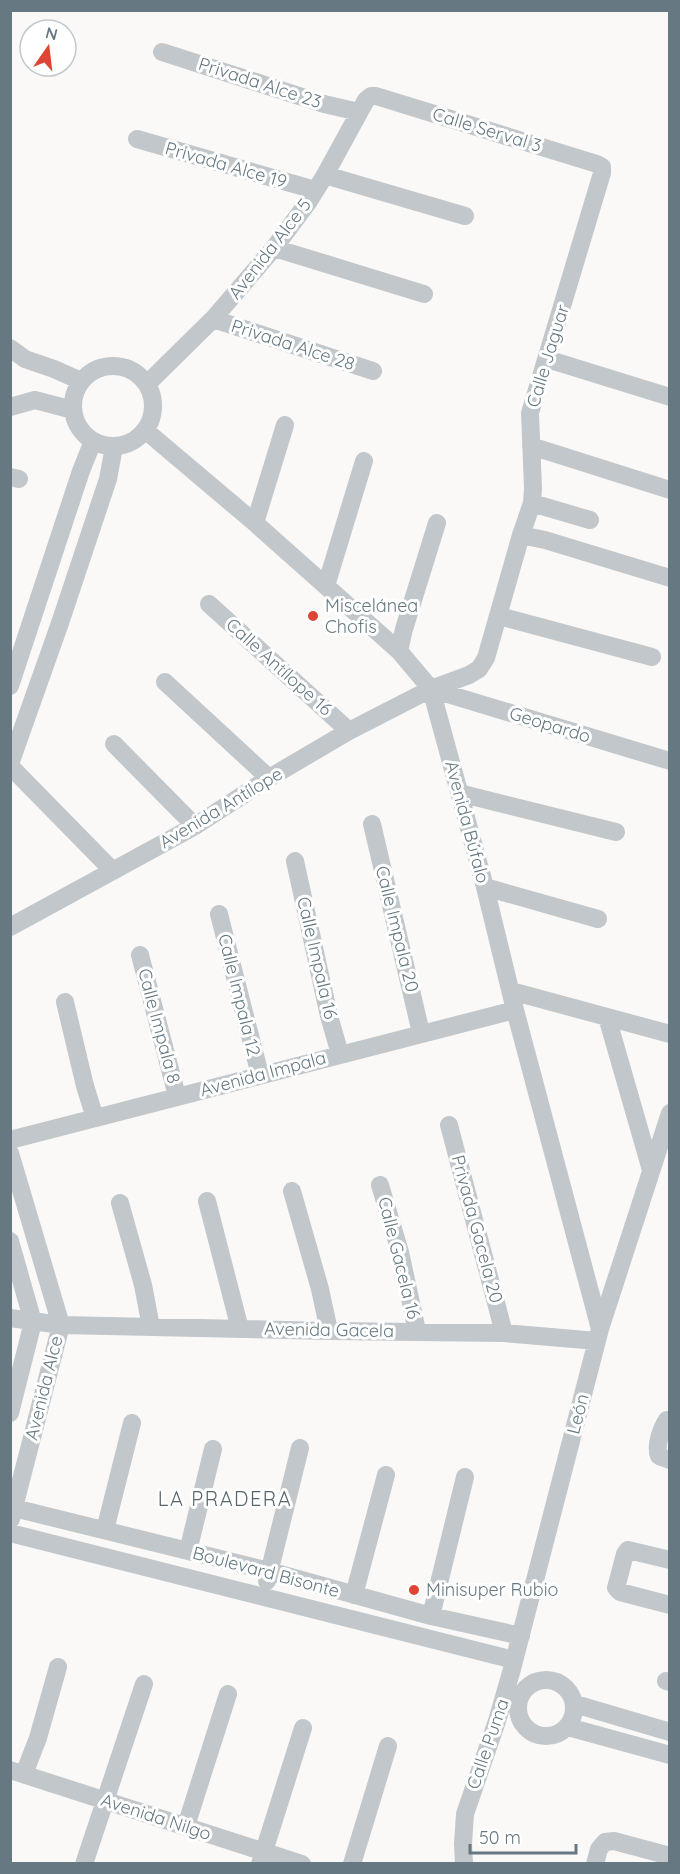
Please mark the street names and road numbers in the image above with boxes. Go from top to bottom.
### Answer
street label: Privada Alce 23 [196,52,325,113]
street label: Calle Serval 3 [430,102,544,157]
street label: Privada Alce 19 [163,136,290,193]
street label: Avenida Alce 5 [223,194,316,304]
street label: Calle Jaguar [521,302,574,410]
street label: Privada Alce 28 [229,314,358,375]
street label: Calle Antílope 16 [221,613,337,721]
street label: Geopardo [507,701,594,748]
street label: Avenida Búfalo [440,758,495,886]
street label: Avenida Antílope [155,762,287,853]
street label: Calle Impala 20 [371,863,424,994]
street label: Calle Impala 16 [292,894,343,1022]
street label: Calle Impala 12 [213,931,266,1058]
street label: Calle Impala 8 [133,966,186,1086]
street label: Avenida Impala [197,1046,328,1101]
street label: Privada Gacela 20 [447,1152,508,1305]
street label: Calle Gacela 16 [373,1194,426,1322]
street label: Avenida Gacela [264,1317,394,1342]
street label: Avenida Alce [19,1333,68,1442]
street label: León [561,1391,594,1437]
street label: Boulevard Bisonte [190,1541,342,1602]
street label: Calle Puma [461,1696,514,1792]
street label: Avenida Nilgo [98,1788,214,1845]

